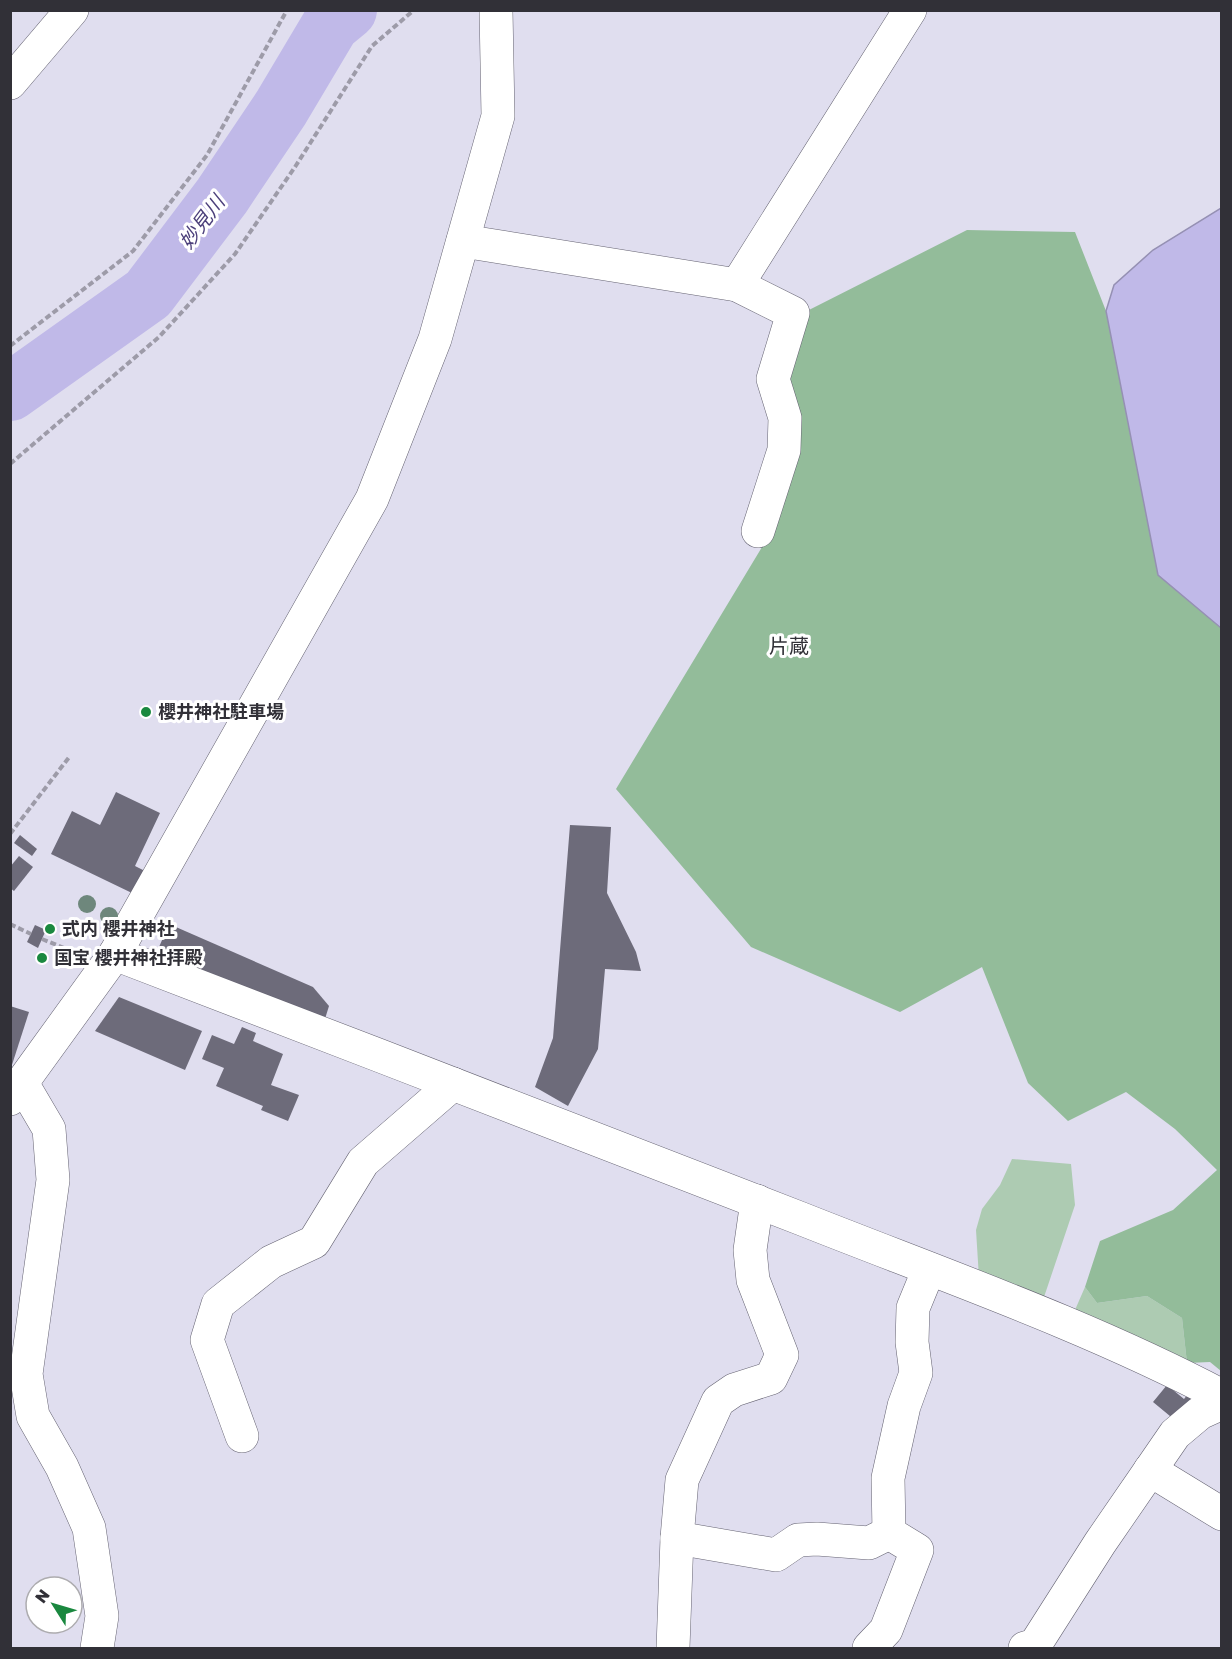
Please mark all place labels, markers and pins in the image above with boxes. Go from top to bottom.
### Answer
place label: 櫻井神社駐車場 [158,700,284,722]
marker: 櫻井神社駐車場 [139,705,153,719]
place label: 式内 櫻井神社 [62,917,175,939]
marker: 式内 櫻井神社 [43,922,57,936]
place label: 国宝 櫻井神社拝殿 [54,946,203,968]
marker: 国宝 櫻井神社拝殿 [35,951,49,965]

